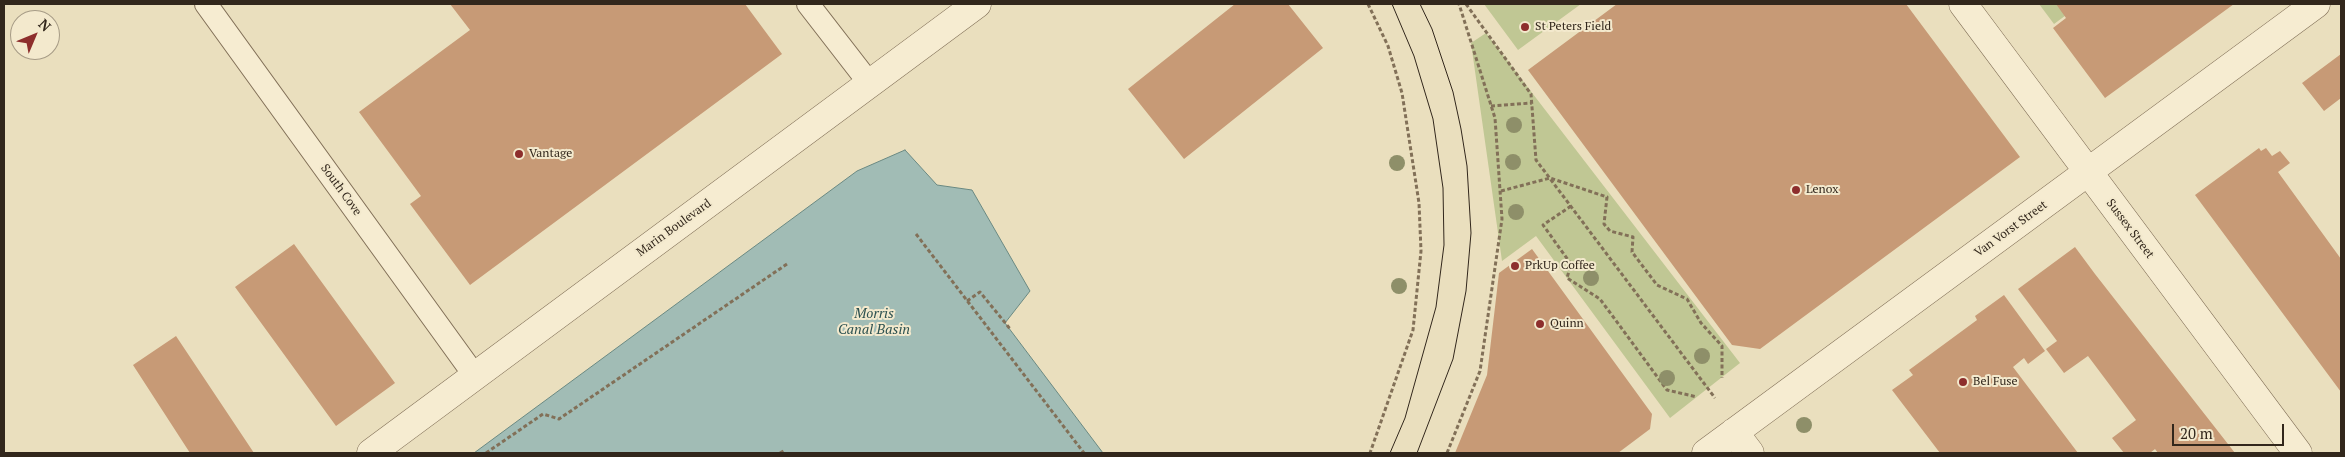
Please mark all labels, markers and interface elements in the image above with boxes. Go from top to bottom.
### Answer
north arrow [10,10,60,60]
text: N [35,14,56,35]
place label: St Peters Field [1535,20,1611,34]
marker: St Peters Field [1519,21,1531,33]
place label: Vantage [529,147,572,161]
marker: Vantage [513,148,525,160]
street label: South Cove [318,161,364,219]
place label: Lenox [1806,183,1838,197]
marker: Lenox [1790,184,1802,196]
street label: Marin Boulevard [634,196,714,260]
street label: Sussex Street [2103,196,2157,262]
street label: Van Vorst Street [1972,198,2050,260]
place label: PrkUp Coffee [1525,259,1595,273]
marker: PrkUp Coffee [1509,260,1521,272]
water label: Morris Canal Basin [838,306,910,338]
place label: Quinn [1550,317,1584,331]
marker: Quinn [1534,318,1546,330]
place label: Bel Fuse [1973,375,2018,389]
marker: Bel Fuse [1957,376,1969,388]
scale bar [2175,414,2288,446]
text: 20 m [2180,423,2213,443]

